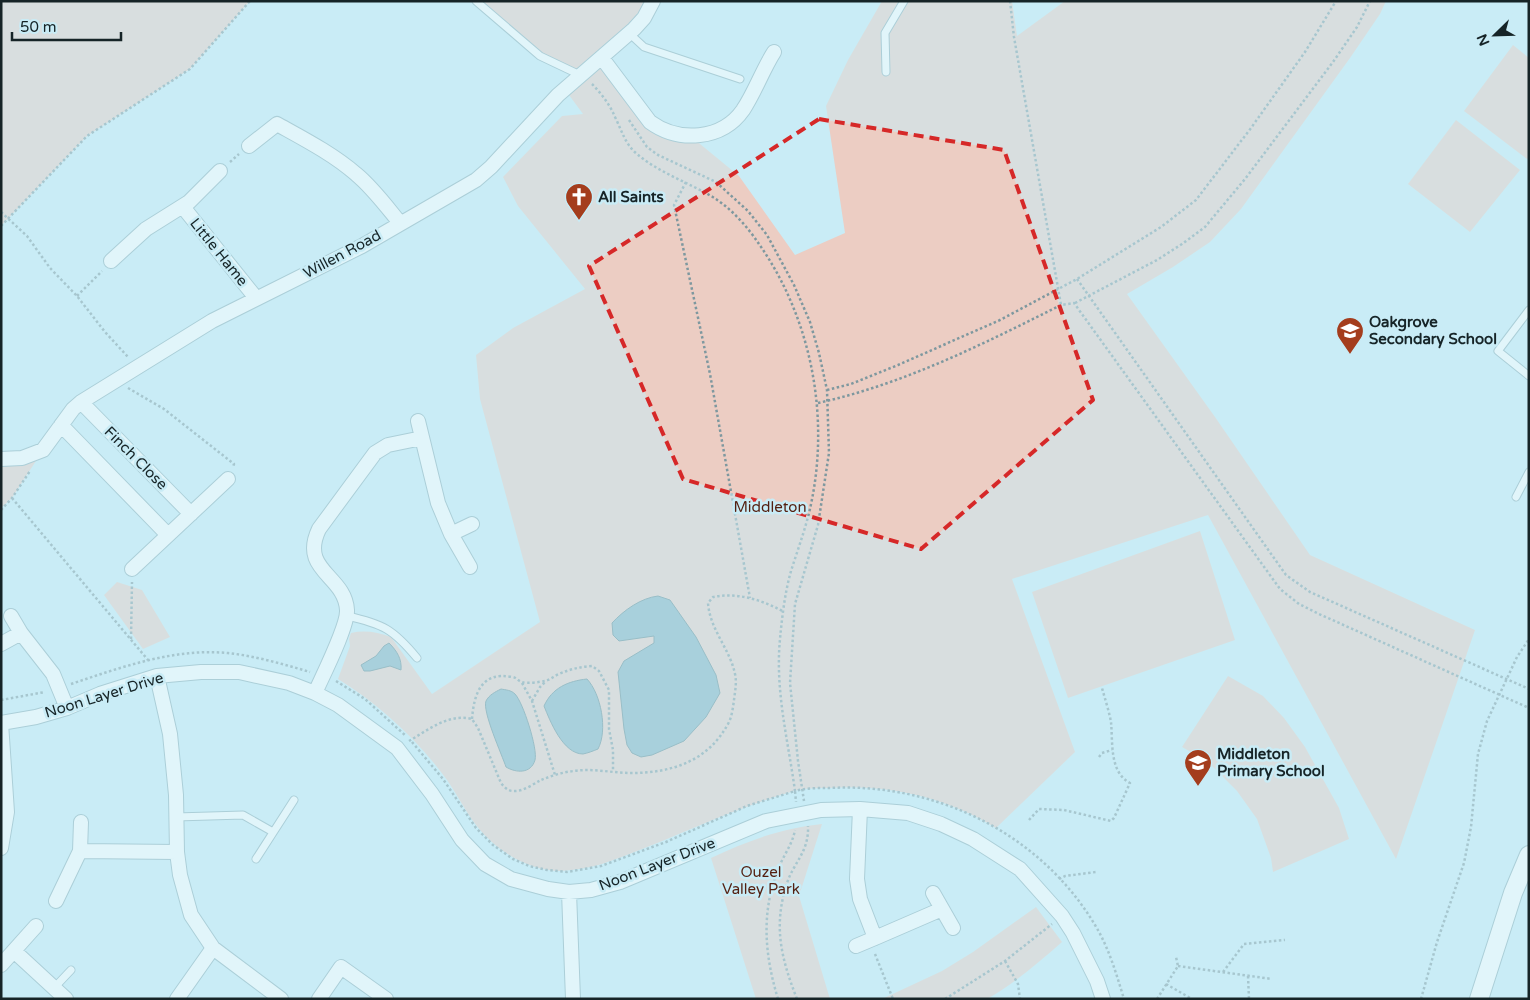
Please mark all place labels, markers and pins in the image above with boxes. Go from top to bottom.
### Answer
church icon: All Saints [564,182,594,221]
place label: All Saints [598,188,664,206]
place label: Oakgrove Secondary School [1369,313,1497,349]
school or university icon: Oakgrove Secondary School [1335,316,1365,355]
place label: Middleton Primary School [1217,745,1325,781]
school or university icon: Middleton Primary School [1183,748,1213,787]

